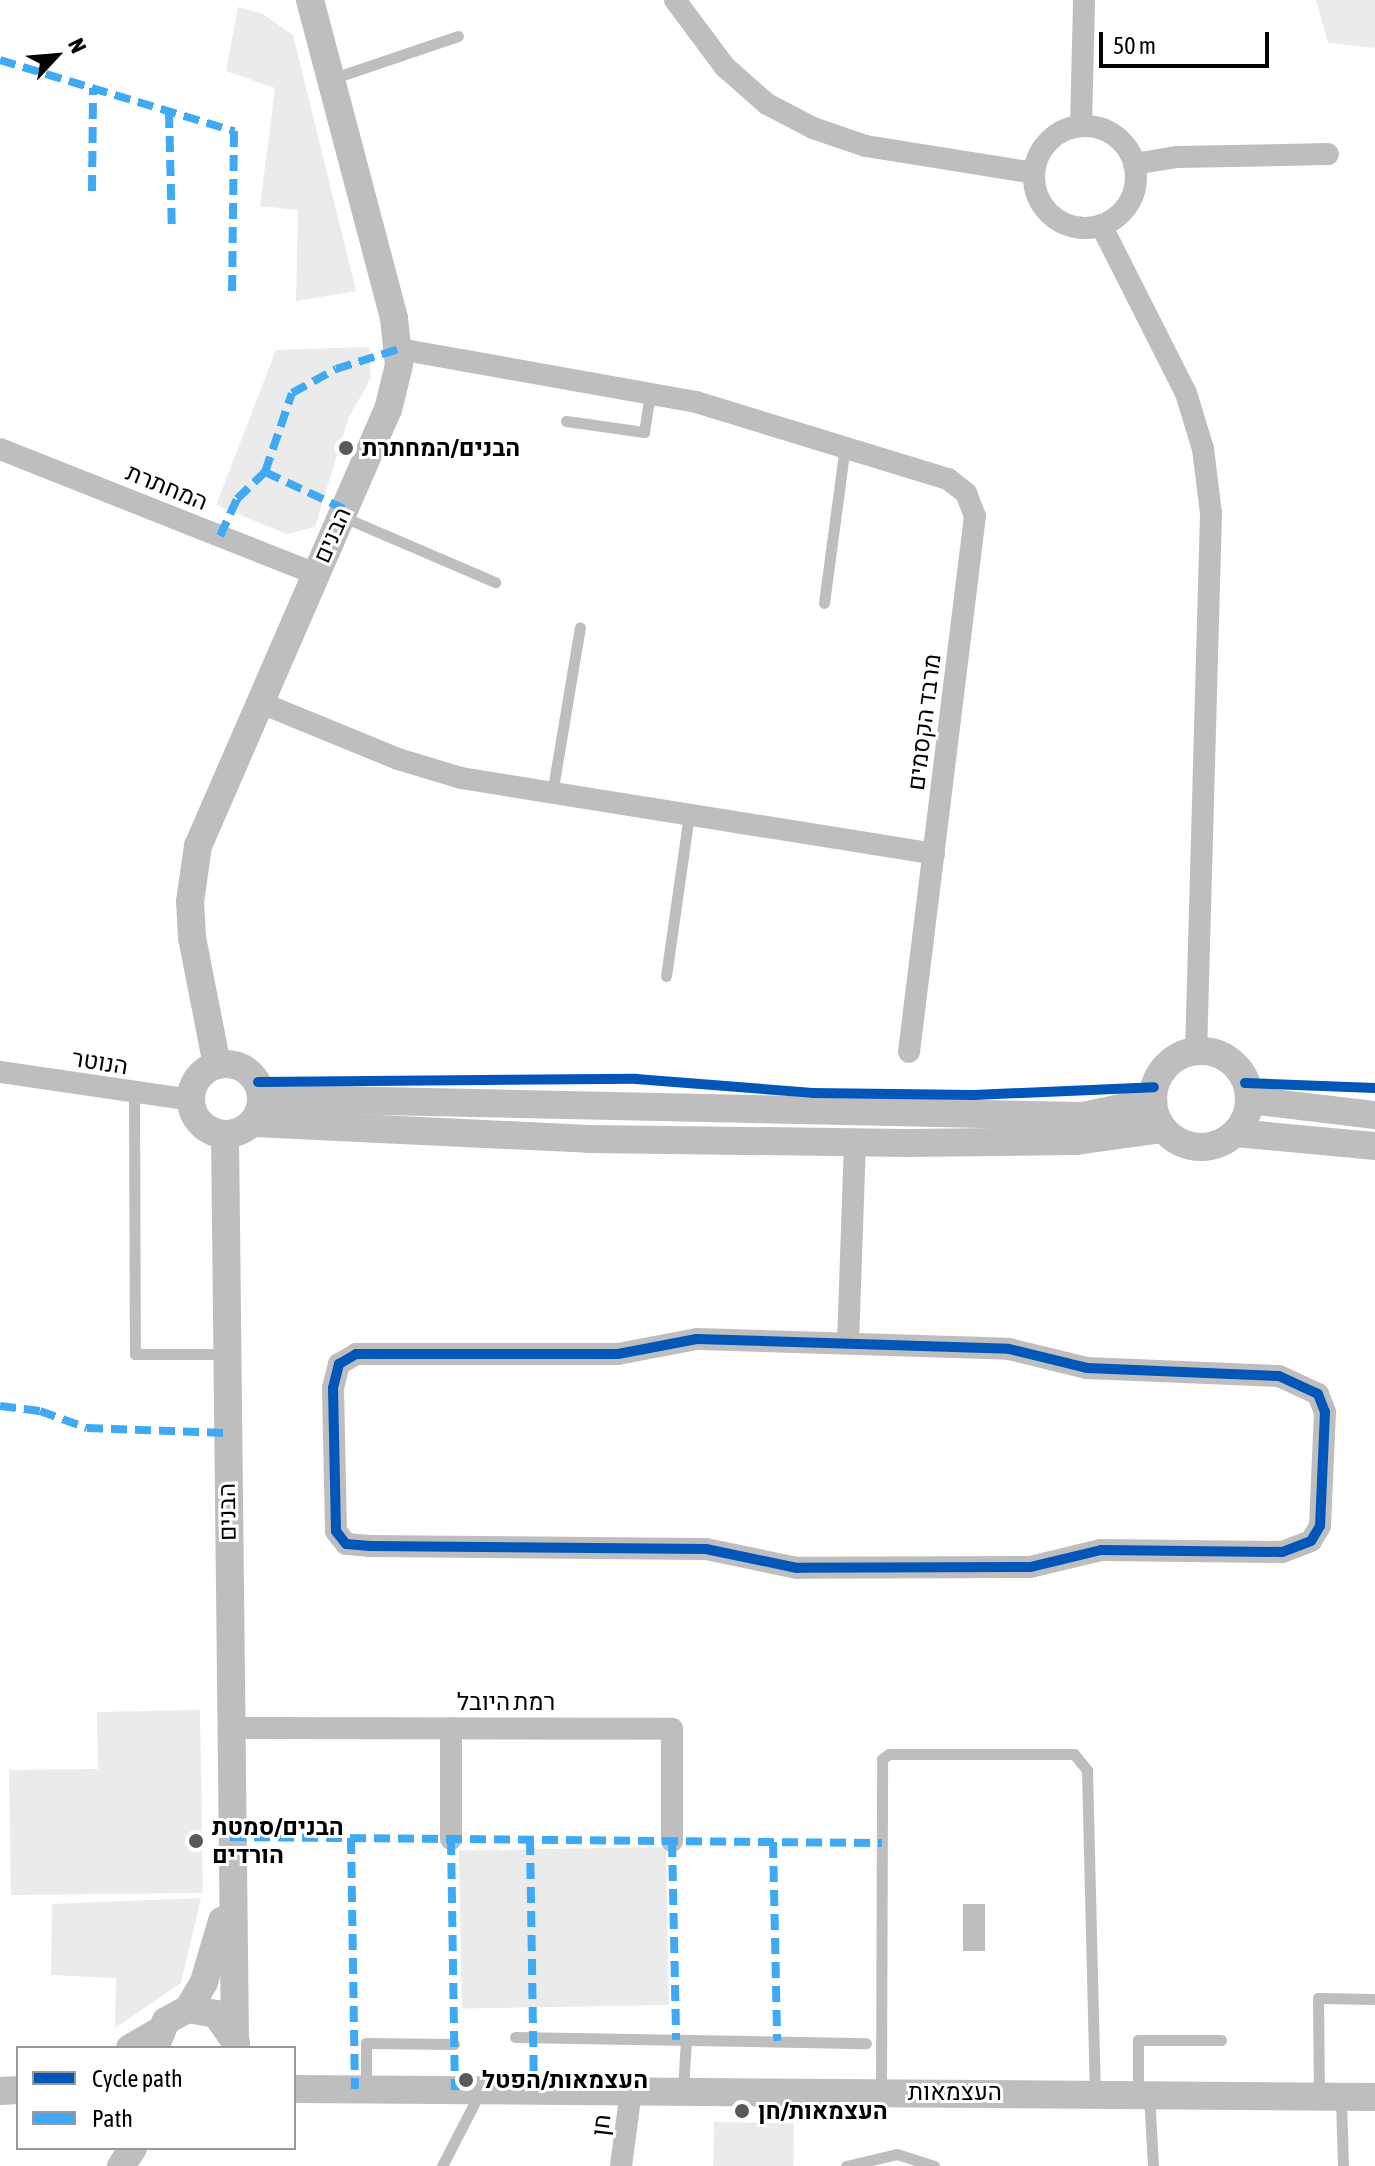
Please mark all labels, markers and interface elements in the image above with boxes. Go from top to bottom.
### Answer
north arrow [16,16,96,96]
scale bar [1103,16,1273,66]
text: 50 m [1113,32,1156,59]
text: N [63,34,92,57]
place label: הבנים/המחתרת [362,434,520,462]
marker: הבנים/המחתרת [337,439,355,457]
street label: המחתרת [122,458,212,516]
street label: הבנים [307,503,357,567]
street label: מרבד הקסמים [901,652,947,792]
street label: הנוטר [70,1043,130,1081]
street label: הבנים [212,1483,242,1541]
street label: רמת היובל [457,1688,555,1716]
place label: הבנים/סמטת הורדים [212,1813,344,1869]
marker: הבנים/סמטת הורדים [187,1832,205,1850]
legend [16,2046,296,2150]
text: Cycle path [92,2065,183,2092]
place label: העצמאות/הפטל [482,2066,648,2094]
marker: העצמאות/הפטל [457,2071,475,2089]
street label: העצמאות [908,2078,1002,2106]
place label: העצמאות/חן [758,2097,888,2125]
marker: העצמאות/חן [733,2102,751,2120]
text: Path [92,2105,133,2132]
street label: חן [585,2113,617,2137]

